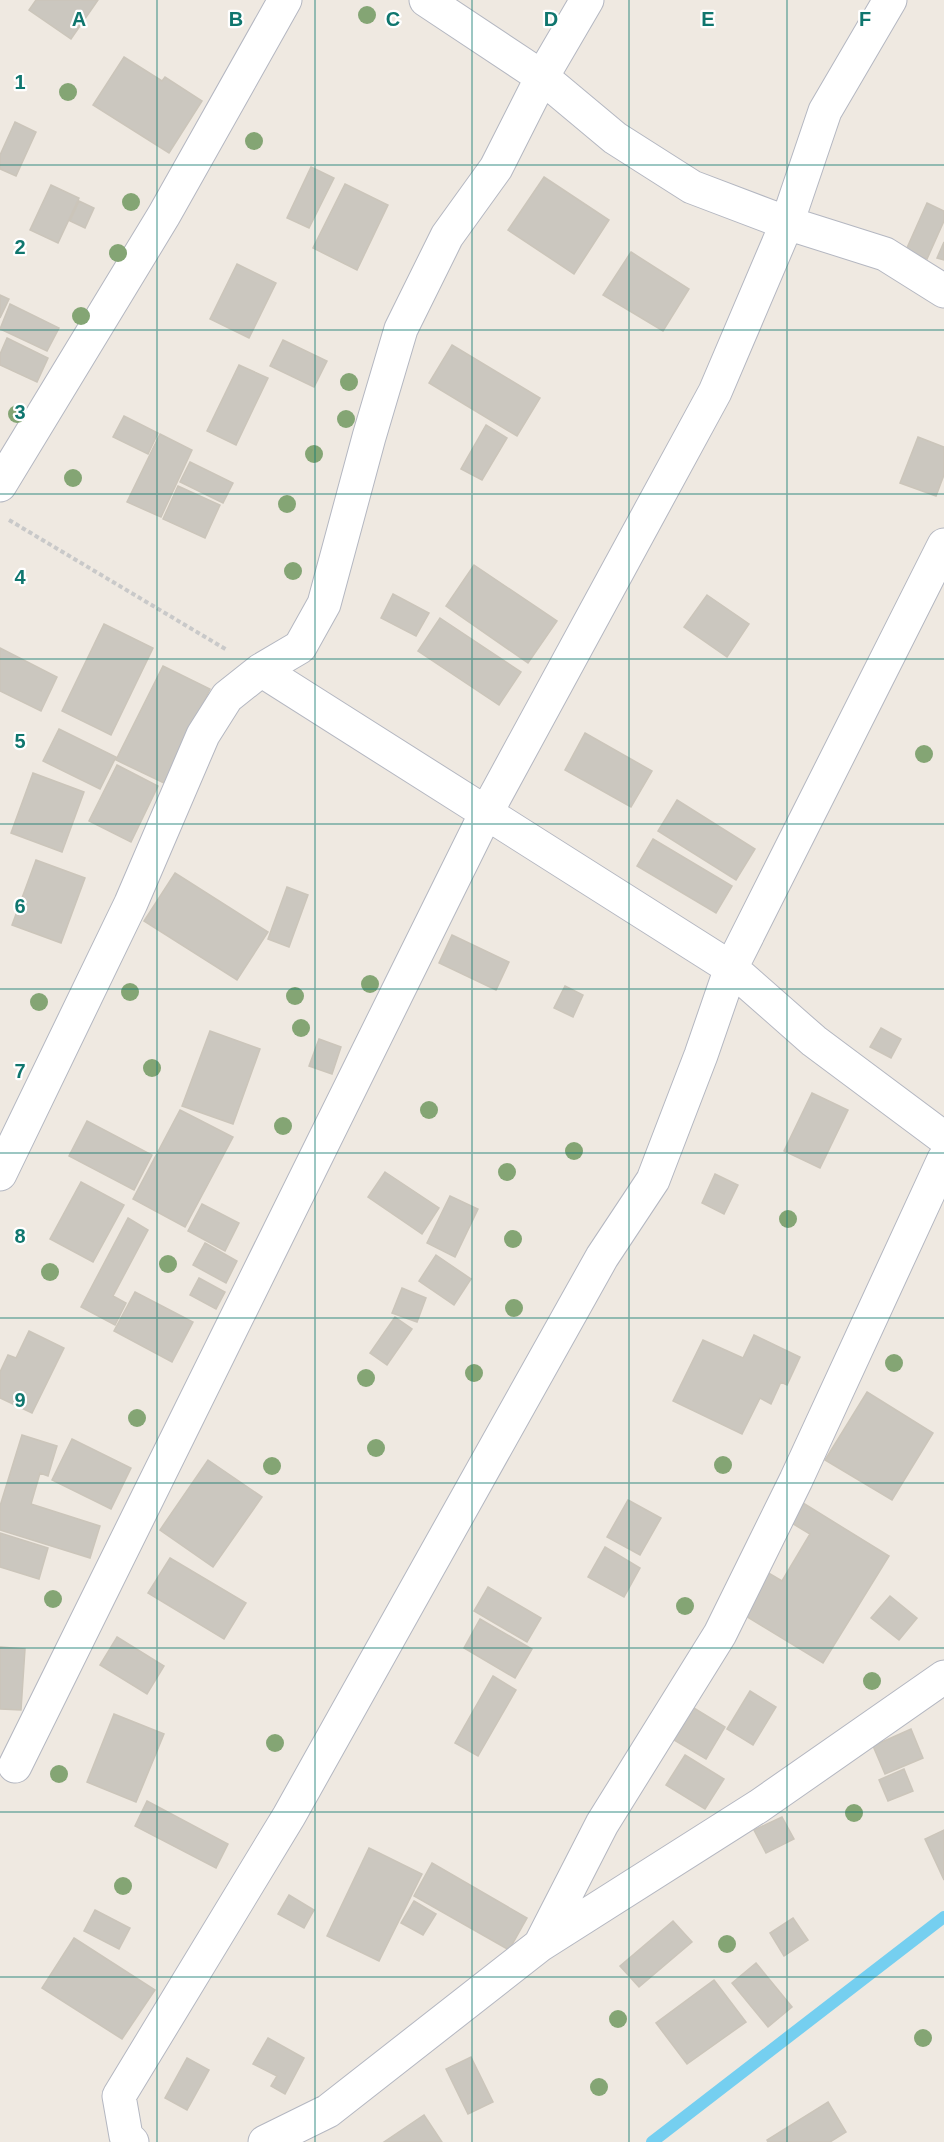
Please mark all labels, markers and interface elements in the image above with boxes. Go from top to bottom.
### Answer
text: A [72,8,86,30]
text: B [229,8,243,30]
text: C [386,8,400,30]
text: D [544,8,558,30]
text: E [701,8,715,30]
text: F [859,8,871,30]
text: 1 [14,71,26,93]
text: 2 [14,236,26,258]
text: 3 [14,401,26,423]
text: 4 [14,566,26,588]
text: 5 [14,730,26,752]
text: 6 [14,895,26,917]
text: 7 [14,1060,26,1082]
text: 8 [14,1225,26,1247]
text: 9 [14,1389,26,1411]

